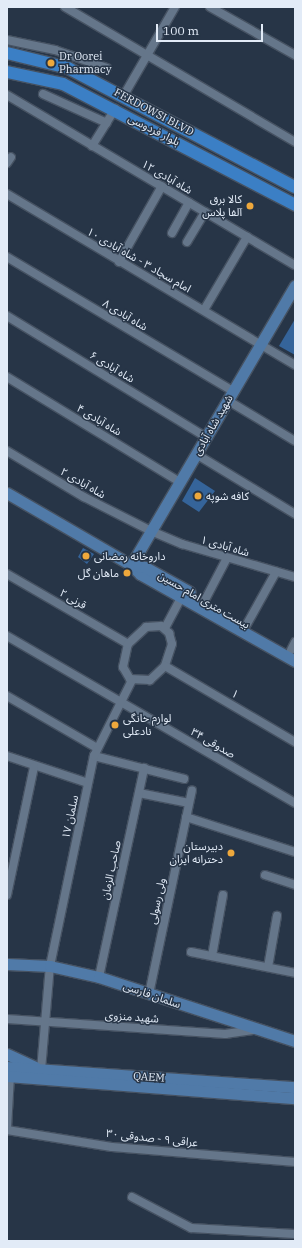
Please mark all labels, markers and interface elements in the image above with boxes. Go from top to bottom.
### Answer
scale bar [158,16,265,42]
text: 100 m [163,23,199,38]
place label: Dr Oorei Pharmacy [59,50,112,76]
marker: Dr Oorei Pharmacy [46,58,56,68]
street label: FERDOWSI BLVD [112,85,196,139]
street label: بلوار فردوسی [126,111,182,149]
street label: شاه آبادی ۱۲ [139,157,195,197]
place label: کالا برق آلفا پلاس [202,193,242,219]
marker: کالا برق آلفا پلاس [245,201,255,211]
street label: امام سجاد ۳ - شاه آبادی ۱۰ [85,225,193,295]
street label: شاه آبادی ۸ [100,296,150,334]
street label: شاه آبادی ۶ [87,348,137,386]
street label: شهید شاه آبادی [190,392,236,458]
street label: شاه آبادی ۴ [74,401,124,439]
street label: شاه آبادی ۲ [58,465,108,501]
place label: کافه شوپه [206,489,249,503]
marker: کافه شوپه [193,491,203,501]
street label: شاه آبادی ۱ [199,533,251,559]
place label: داروخانه رمضانی [94,549,165,563]
marker: داروخانه رمضانی [81,551,91,561]
place label: ماهان گل [78,566,119,580]
marker: ماهان گل [122,568,132,578]
street label: بیست متری امام حسین [156,568,252,632]
street label: قرنی ۲ [57,586,89,612]
street label: ۱ [229,687,241,701]
place label: لوازم خانگی نادعلی [123,712,171,738]
marker: لوازم خانگی نادعلی [110,720,120,730]
street label: صدوقی ۳۴ [189,725,237,761]
street label: سلمان ۱۷ [59,794,81,840]
street label: صاحب الزمان [98,839,124,901]
place label: دبیرستان دخترانه ایران [169,840,223,866]
marker: دبیرستان دخترانه ایران [226,848,236,858]
street label: ولی رسولی [146,877,168,925]
street label: سلمان فارسی [121,979,183,1011]
street label: شهید منزوی [105,1009,159,1025]
street label: QAEM [133,1069,165,1085]
street label: عراقی ۹ - صدوقی ۳۰ [105,1127,199,1149]

